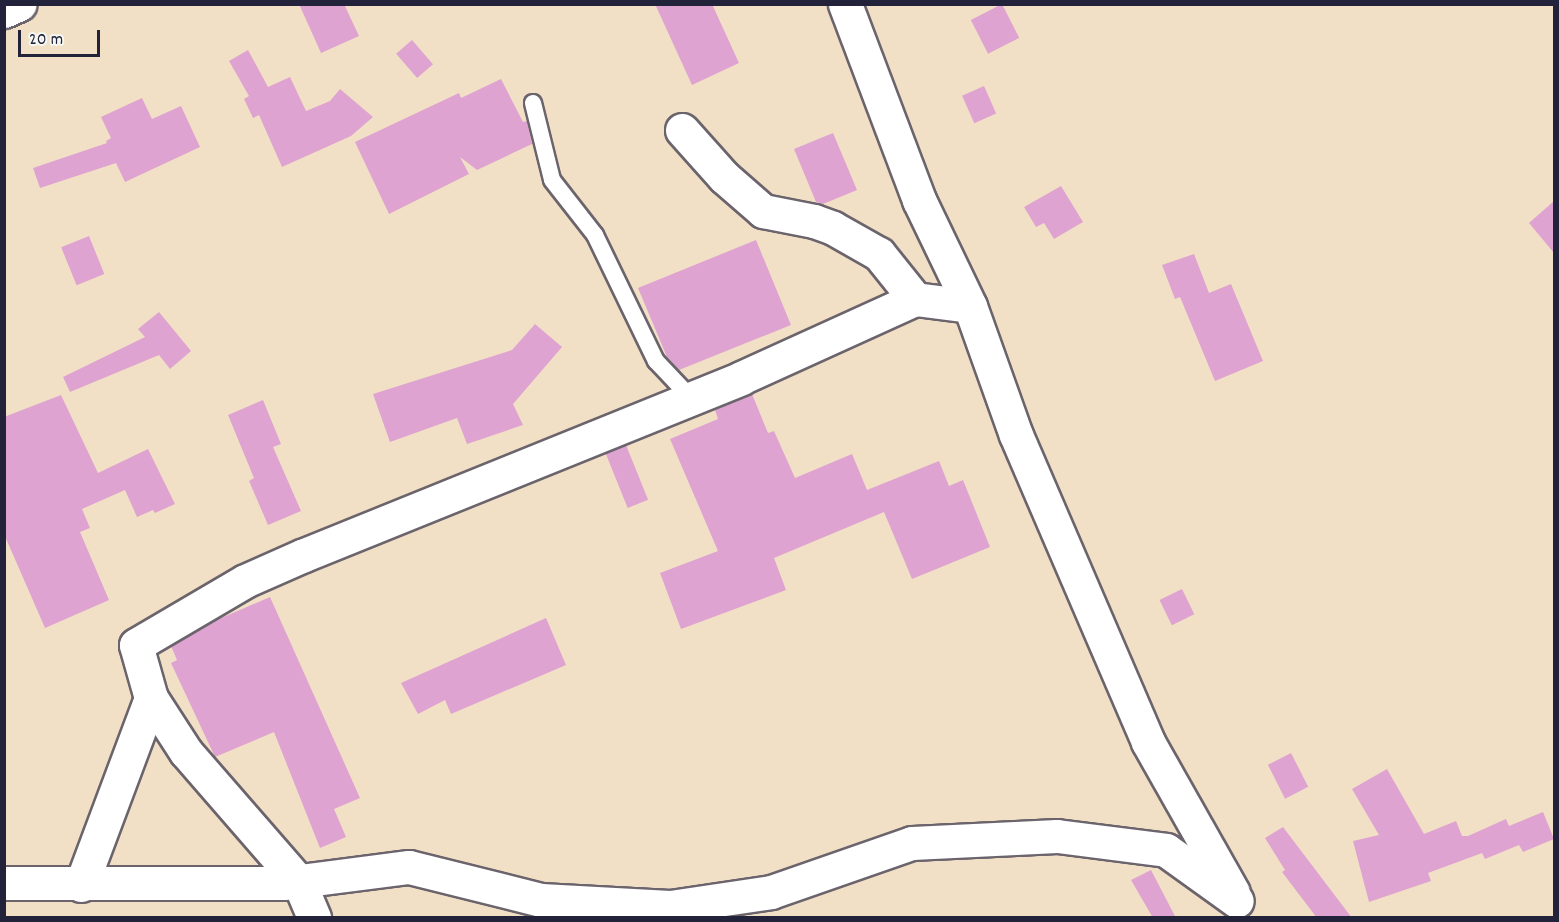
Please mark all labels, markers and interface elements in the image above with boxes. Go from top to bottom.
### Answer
scale bar [21,18,104,56]
text: 20 m [29,28,63,53]

